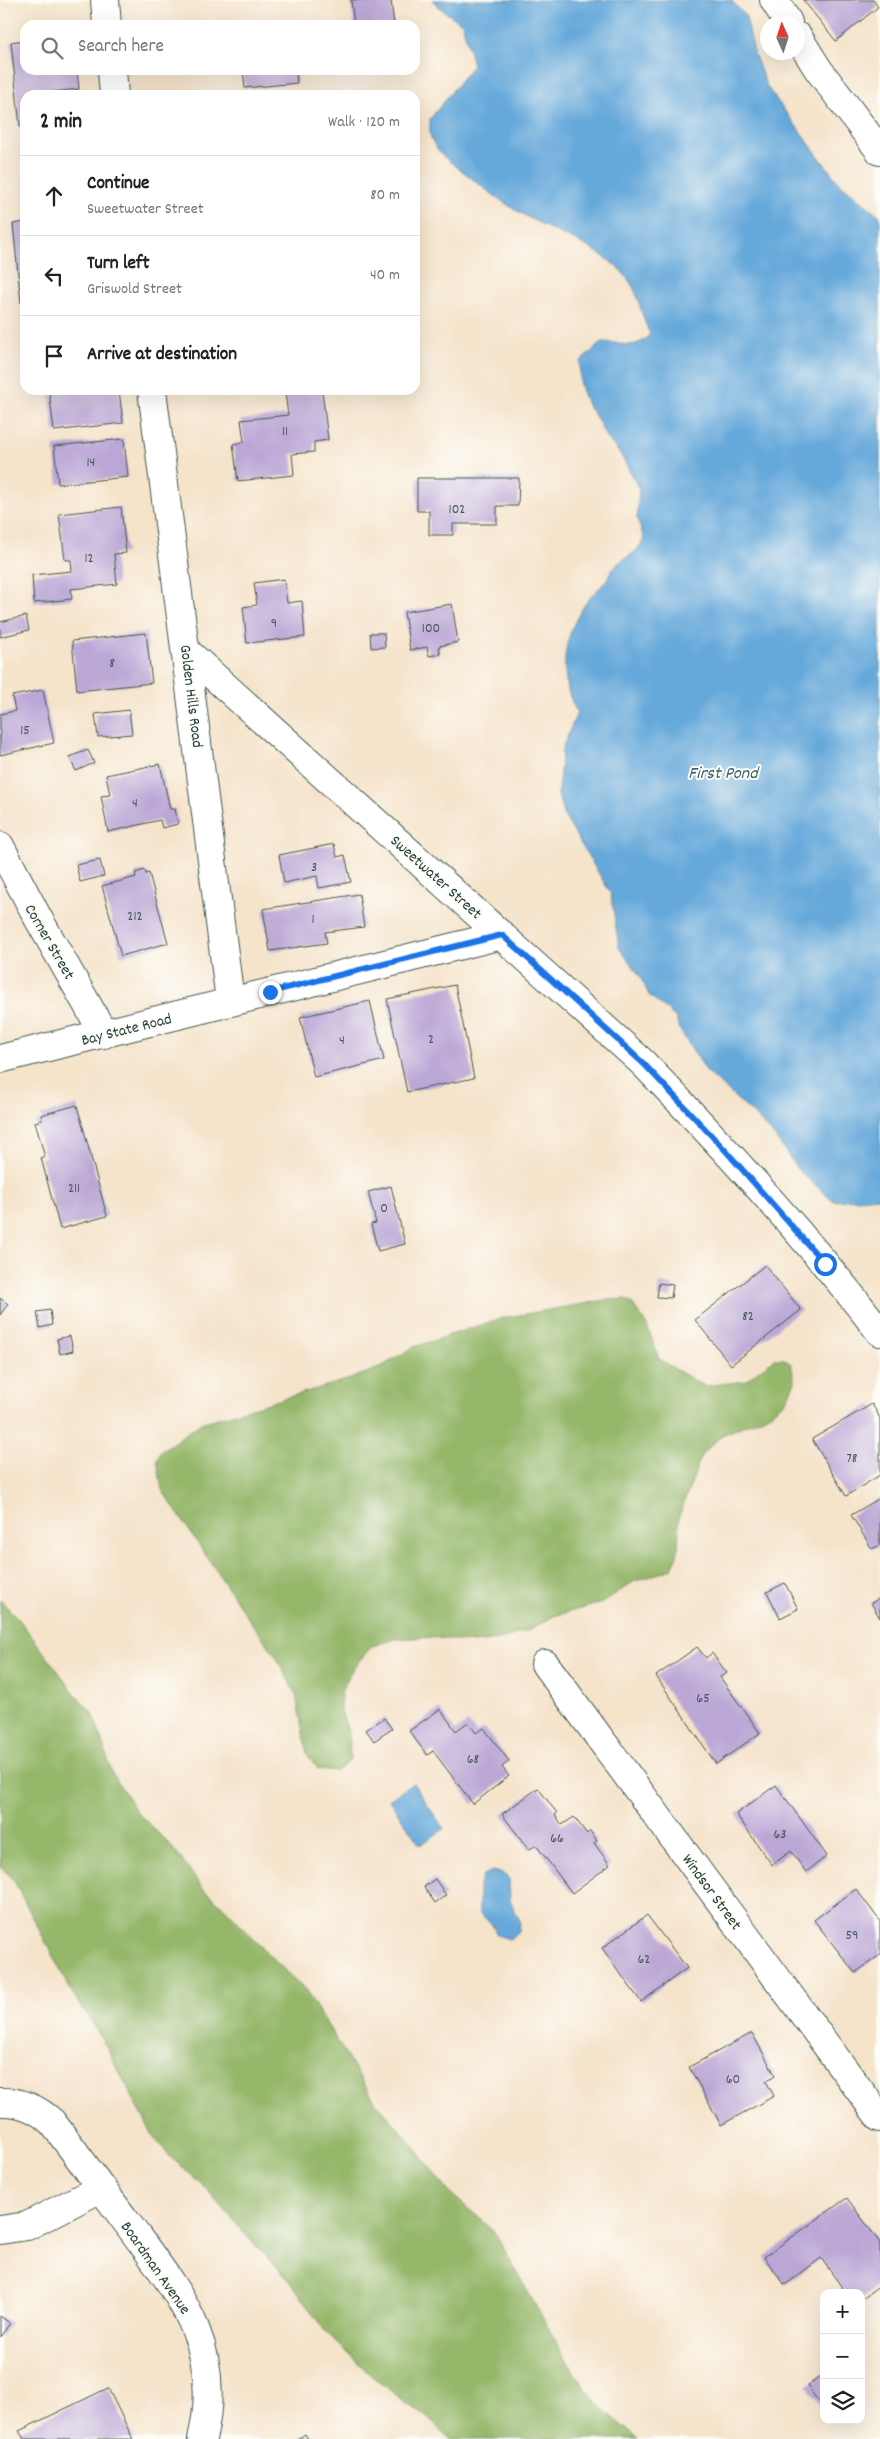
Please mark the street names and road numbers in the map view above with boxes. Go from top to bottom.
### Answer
street label: Golden Hills Road [173,643,208,749]
street label: Sweetwater Street [384,830,486,925]
street label: Corner Street [18,900,80,984]
street label: Bay State Road [79,1008,174,1053]
street label: Windsor Street [675,1850,747,1935]
street label: Boardman Avenue [114,2217,196,2320]

